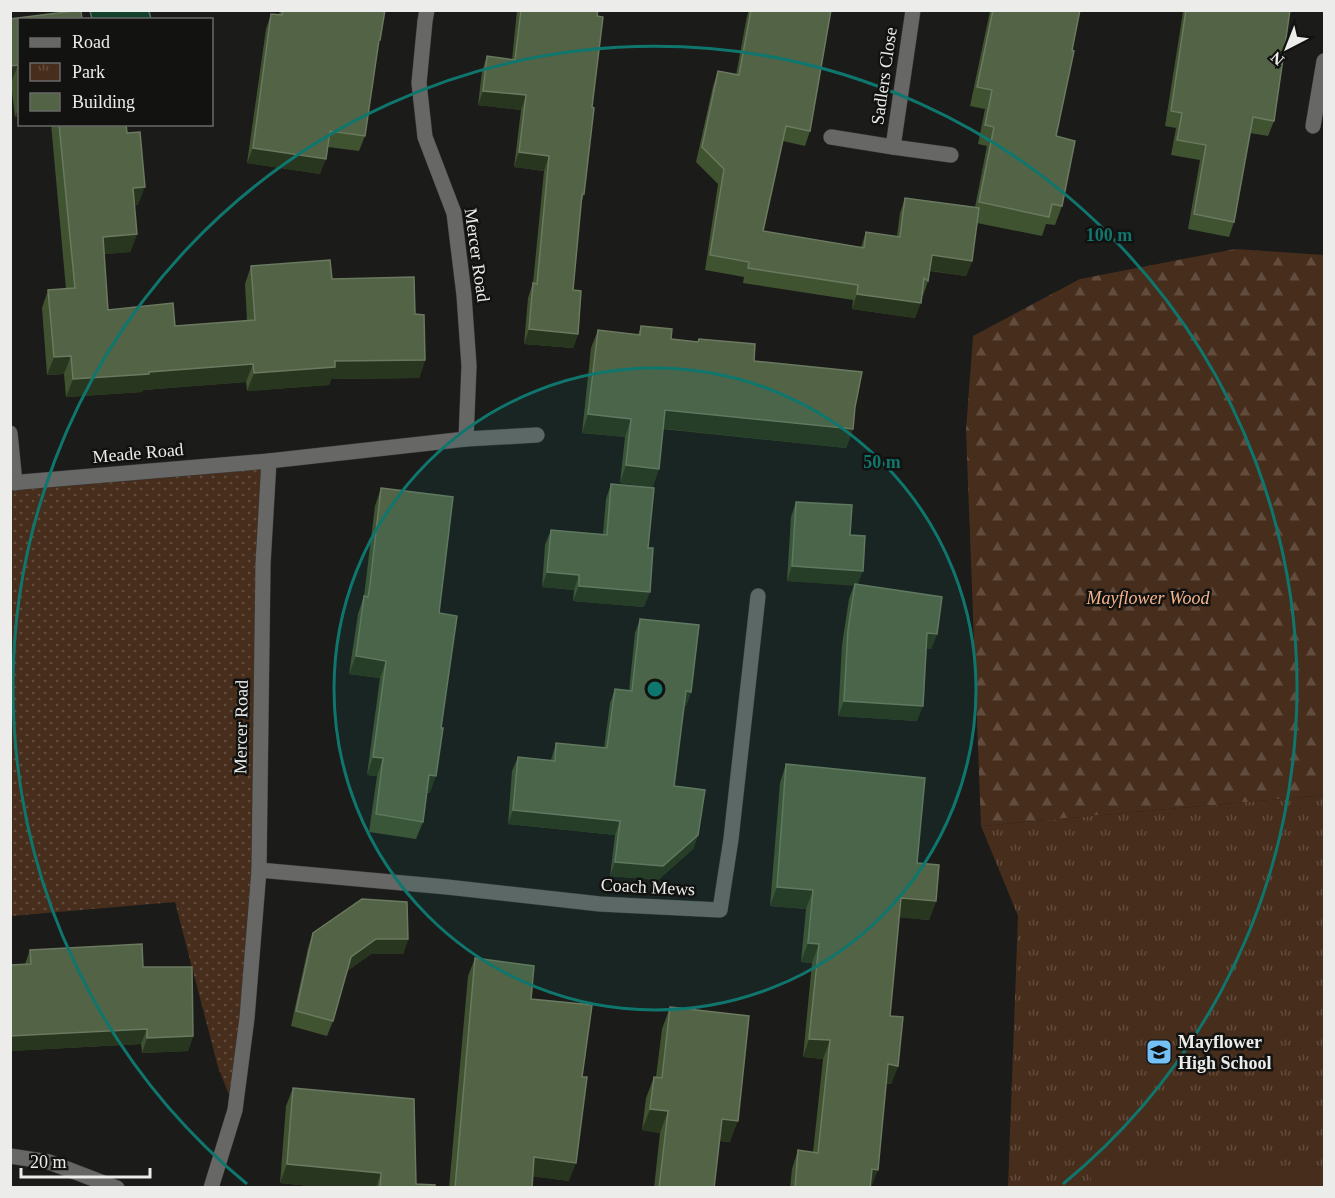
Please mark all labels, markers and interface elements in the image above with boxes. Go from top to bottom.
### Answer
legend [18,18,213,126]
north arrow [1257,18,1317,78]
street label: Sadlers Close [867,26,901,126]
text: Road [72,32,110,52]
text: N [1267,48,1287,69]
text: Park [72,62,105,82]
text: Building [72,92,135,112]
street label: Mercer Road [461,207,493,303]
text: 100 m [1086,225,1132,245]
street label: Meade Road [92,439,184,467]
text: 50 m [863,452,901,472]
park label: Mayflower Wood [1086,588,1210,608]
centre of rings [645,679,665,699]
street label: Mercer Road [230,680,252,774]
street label: Coach Mews [600,875,696,899]
place label: Mayflower High School [1178,1032,1272,1073]
school or university icon: Mayflower High School [1144,1037,1174,1067]
scale bar [21,1141,150,1179]
text: 20 m [30,1152,67,1172]

